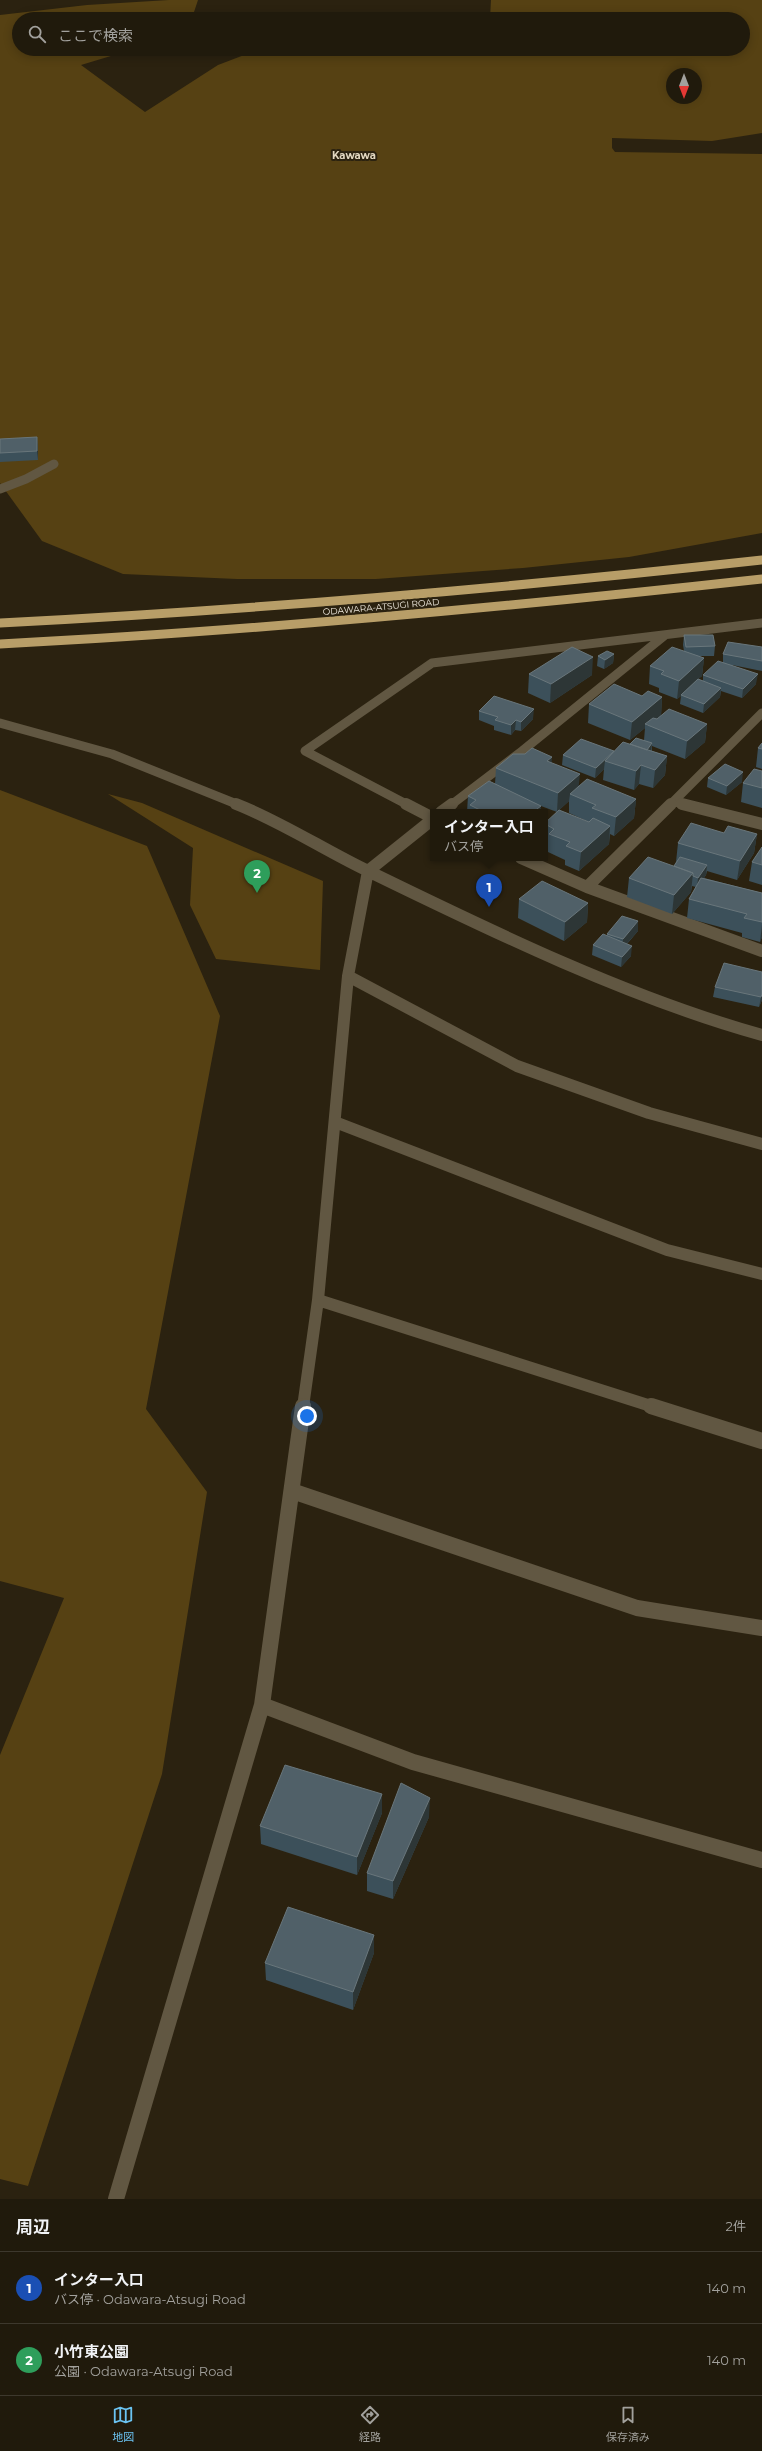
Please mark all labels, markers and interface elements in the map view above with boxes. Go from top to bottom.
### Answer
search box [12,12,750,56]
icon: search [26,23,48,45]
text: ここで検索 [58,26,133,45]
north arrow [666,68,702,104]
district label: Kawawa [332,149,376,162]
street label: ODAWARA-ATSUGI ROAD [322,596,440,617]
popup [430,809,548,861]
text: インター入口 [444,817,534,836]
text: バス停 [444,838,483,854]
pin: 2 [244,860,270,893]
pin: 1 [476,874,502,907]
your location [297,1406,317,1426]
text: 周辺 [16,2217,50,2237]
text: 2件 [726,2218,746,2234]
text: インター入口 [54,2270,144,2289]
text: 1 [26,2280,32,2296]
text: 140 m [707,2280,746,2296]
text: バス停 · Odawara-Atsugi Road [54,2291,246,2307]
text: 小竹東公園 [54,2342,129,2361]
text: 2 [25,2352,33,2368]
text: 140 m [707,2352,746,2368]
text: 公園 · Odawara-Atsugi Road [54,2363,233,2379]
tab: 地図 [112,2404,134,2444]
tab: 経路 [359,2404,381,2444]
tab: 保存済み [606,2404,650,2444]

